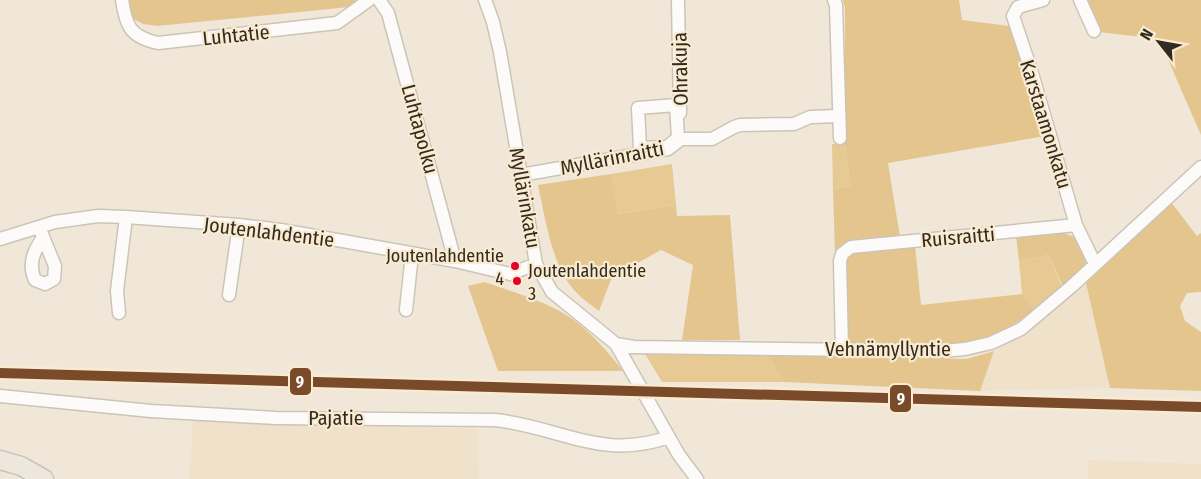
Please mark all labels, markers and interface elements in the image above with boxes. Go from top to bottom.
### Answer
north arrow [1129,12,1189,72]
street label: Luhtatie [201,20,271,50]
text: N [1136,26,1157,44]
street label: Ohrakuja [667,32,693,106]
street label: Karstaamonkatu [1015,57,1077,191]
street label: Luhtapolku [397,82,443,176]
street label: Myllärinraitti [558,136,666,180]
street label: Myllärinkatu [504,146,546,250]
street label: Joutenlahdentie [202,212,336,252]
street label: Ruisraitti [920,222,996,252]
place label: Joutenlahdentie 4 [386,245,504,290]
marker: Joutenlahdentie 4 [509,260,521,272]
place label: Joutenlahdentie 3 [528,260,646,305]
marker: Joutenlahdentie 3 [511,275,523,287]
street label: Vehnämyllyntie [825,337,951,361]
line badge: 9 [289,367,312,396]
text: 9 [296,372,304,391]
line badge: 9 [889,384,912,413]
text: 9 [897,389,905,408]
street label: Pajatie [308,406,364,430]

